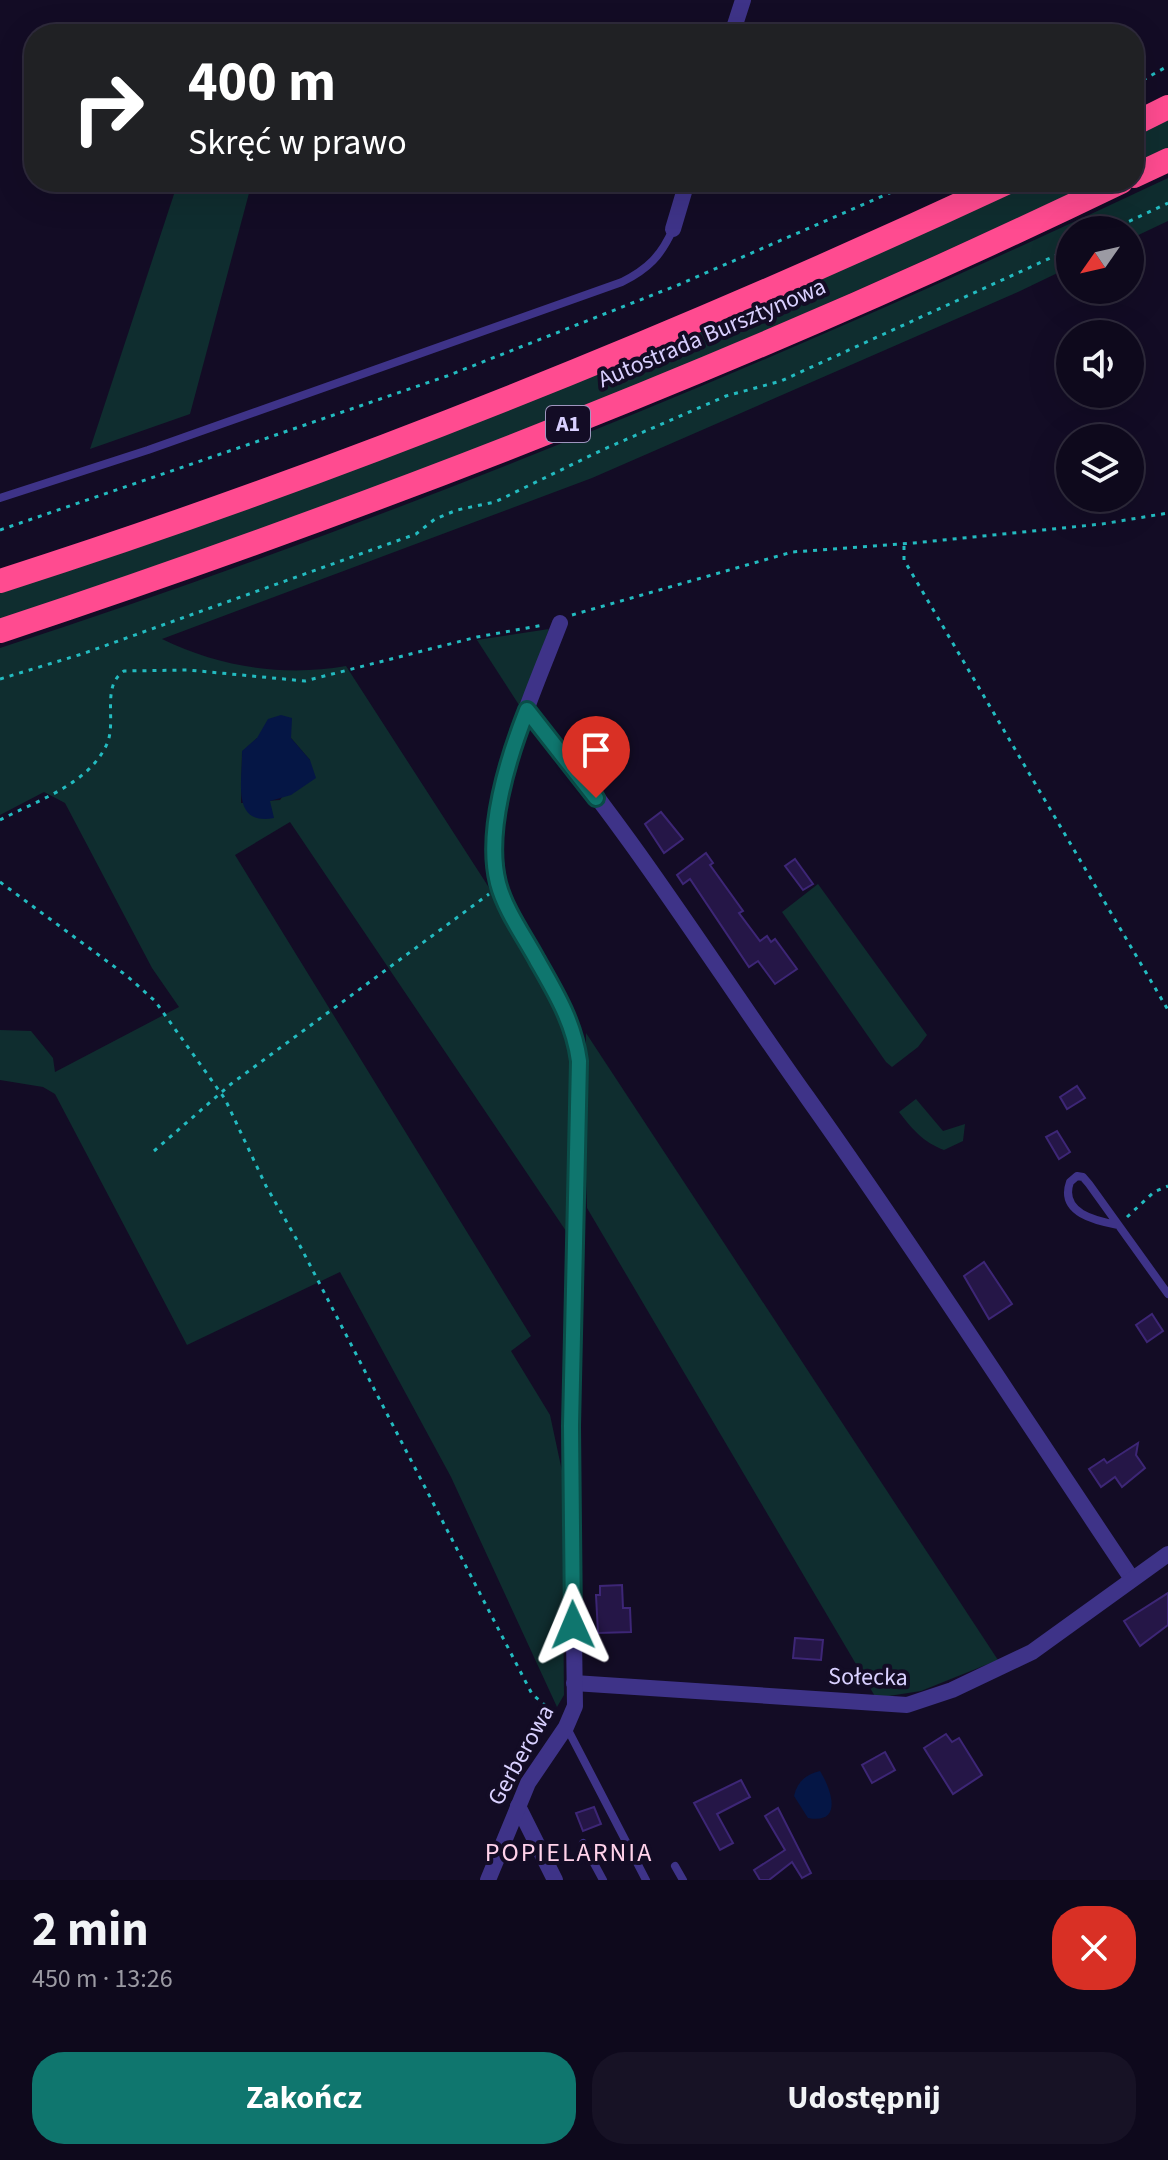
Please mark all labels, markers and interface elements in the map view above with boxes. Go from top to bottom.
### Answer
text: 400 m [188,43,336,122]
icon: right [56,56,160,160]
text: Skręć w prawo [188,117,407,168]
north arrow [1056,216,1144,304]
map controls [1056,216,1144,512]
street label: Autostrada Bursztynowa [593,269,831,397]
button: sound [1056,320,1144,408]
road number: A1 [546,406,590,442]
button: layers [1056,424,1144,512]
pin [562,716,630,798]
icon: arrive [574,728,618,772]
position arrow [531,1583,615,1667]
street label: Sołecka [828,1659,908,1695]
street label: Gerberowa [479,1698,563,1812]
district label: POPIELARNIA [485,1834,653,1871]
text: 2 min [32,1896,149,1964]
button: close [1052,1906,1136,1990]
text: 450 m · 13:26 [32,1960,173,1997]
button: Zakończ [32,2052,576,2144]
button: Udostępnij [592,2052,1136,2144]

